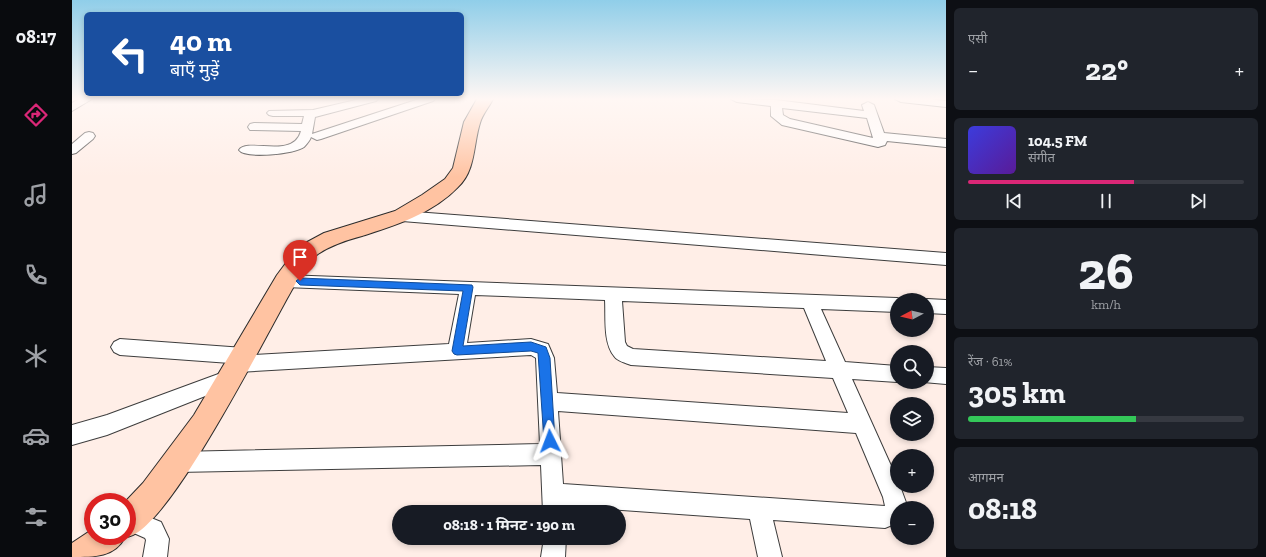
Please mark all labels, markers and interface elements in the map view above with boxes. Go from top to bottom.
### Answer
text: 40 m [170,25,232,58]
text: 08:17 [16,26,56,48]
icon: left [104,28,156,80]
text: एसी [968,31,987,46]
text: 22° [1085,52,1128,88]
text: − [968,57,978,84]
text: + [1235,57,1244,84]
text: बाएँ मुड़ें [170,59,219,81]
icon: directions [22,101,50,129]
text: 104.5 FM [1028,132,1087,150]
text: संगीत [1028,150,1055,165]
icon: music [22,181,50,209]
icon: previous [1003,190,1025,212]
icon: pause [1095,190,1117,212]
icon: next [1187,190,1209,212]
pin [283,240,317,281]
text: 26 [1078,240,1134,302]
icon: arrive [289,246,311,268]
icon: phone [22,261,50,289]
north arrow [890,293,934,337]
map controls [890,293,934,545]
text: km/h [1091,297,1121,312]
icon: climate [22,342,50,370]
button: search [890,345,934,389]
text: रेंज · 61% [968,354,1013,369]
text: 305 km [968,375,1065,411]
button: layers [890,397,934,441]
position arrow [529,420,571,462]
icon: car [22,422,50,450]
button: + [890,449,934,493]
text: आगमन [968,470,1004,485]
text: 08:18 [968,491,1037,527]
speed limit sign: 30 [84,493,136,545]
button: − [890,501,934,545]
icon: filters [22,503,50,531]
text: 08:18 · 1 मिनट · 190 m [443,516,575,534]

